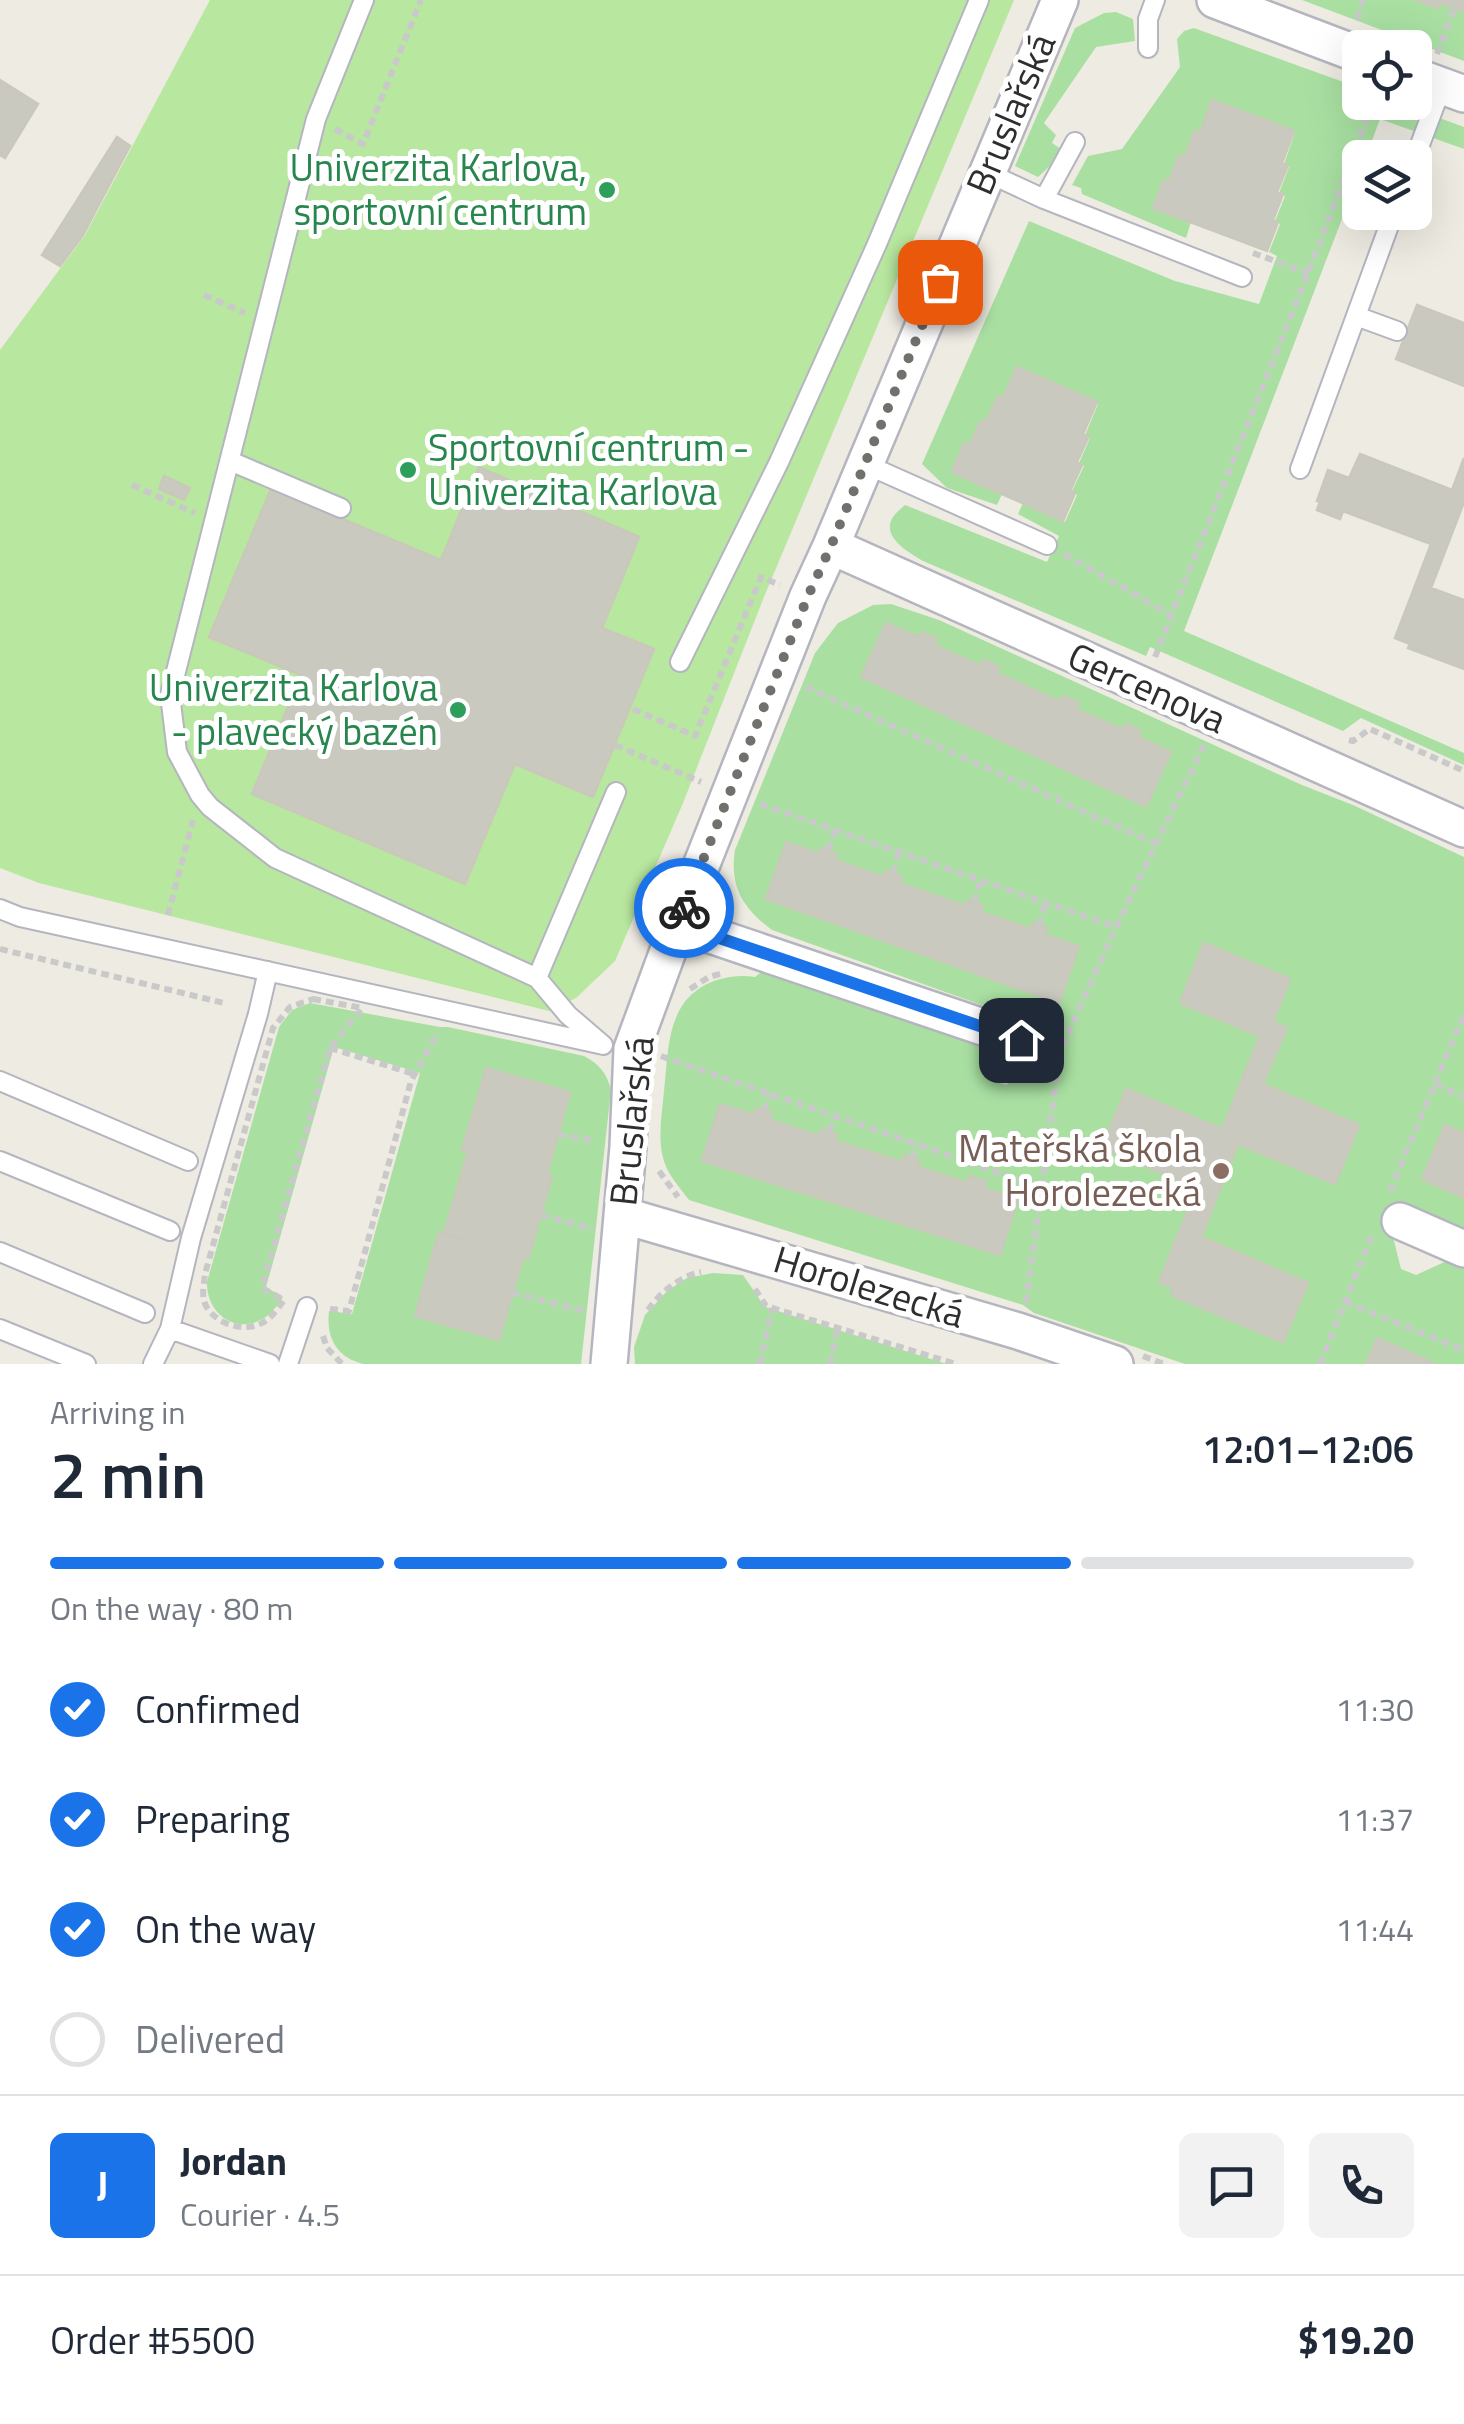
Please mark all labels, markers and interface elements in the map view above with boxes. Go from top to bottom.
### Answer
street label: Bruslařská [950,24,1070,203]
map controls [1342,30,1432,230]
button: locate [1342,30,1432,120]
place label: Univerzita Karlova, sportovní centrum [289,138,587,240]
button: layers [1342,140,1432,230]
marker: Univerzita Karlova, sportovní centrum [596,179,618,201]
pin [898,240,983,325]
icon: bag [913,255,968,310]
place label: Sportovní centrum - Univerzita Karlova [428,418,750,520]
marker: Sportovní centrum - Univerzita Karlova [397,459,419,481]
street label: Gercenova [1059,626,1236,748]
place label: Univerzita Karlova - plavecký bazén [149,658,438,760]
marker: Univerzita Karlova - plavecký bazén [447,699,469,721]
courier [634,858,734,958]
icon: bike [657,881,712,936]
pin [979,998,1064,1083]
icon: home [994,1013,1049,1068]
street label: Bruslařská [593,1033,669,1209]
place label: Mateřská škola Horolezecká [958,1119,1201,1221]
marker: Mateřská škola Horolezecká [1210,1160,1232,1182]
street label: Horolezecká [767,1230,972,1342]
text: Arriving in [50,1388,186,1436]
text: 12:01–12:06 [1202,1420,1414,1478]
text: 2 min [50,1424,206,1523]
text: On the way · 80 m [50,1584,293,1632]
text: Confirmed [135,1680,301,1738]
icon: check [50,1682,105,1737]
text: 11:30 [1335,1685,1414,1733]
text: Preparing [135,1790,290,1848]
icon: check [50,1792,105,1847]
text: 11:37 [1335,1795,1414,1843]
text: On the way [135,1900,316,1958]
icon: check [50,1902,105,1957]
text: 11:44 [1335,1905,1414,1953]
text: Delivered [135,2010,285,2068]
text: Jordan [180,2132,287,2190]
button: chat [1179,2133,1284,2238]
button: phone [1309,2133,1414,2238]
text: J [97,2156,108,2214]
text: Courier · 4.5 [180,2190,340,2238]
text: Order #5500 [50,2311,255,2369]
text: $19.20 [1298,2311,1414,2369]

